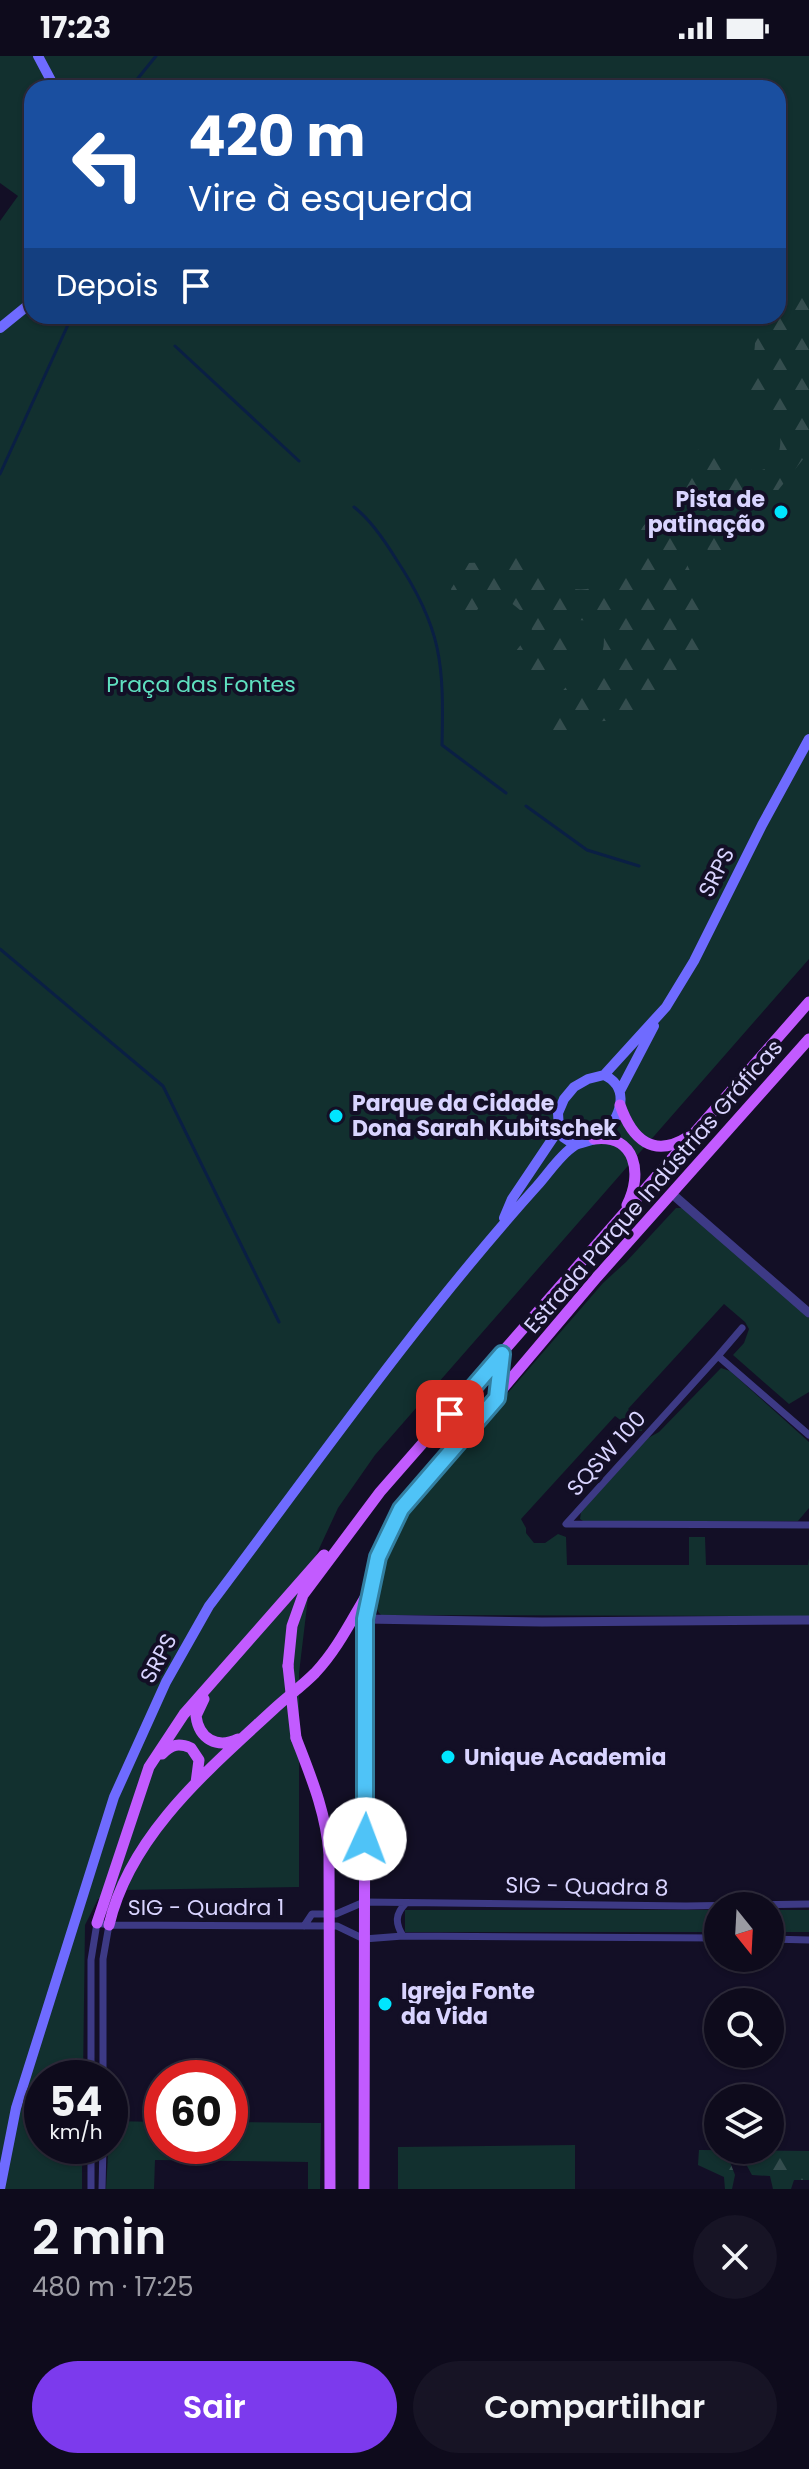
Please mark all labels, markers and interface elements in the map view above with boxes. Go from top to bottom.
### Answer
text: 17:23 [40,6,111,49]
text: 420 m [188,97,366,176]
icon: left [56,112,160,216]
text: Vire à esquerda [188,173,473,224]
text: Depois [56,264,158,307]
icon: arrive [174,264,218,308]
place label: Pista de patinação [648,484,765,540]
marker: Pista de patinação [772,503,790,521]
park label: Praça das Fontes [106,669,296,700]
street label: SRPS [691,842,742,902]
street label: Estrada Parque Indústrias Gráficas [517,1033,790,1340]
place label: Parque da Cidade Dona Sarah Kubitschek [352,1088,617,1144]
marker: Parque da Cidade Dona Sarah Kubitschek [327,1107,345,1125]
pin [416,1380,484,1448]
icon: arrive [428,1392,472,1436]
street label: SQSW 100 [560,1404,653,1503]
street label: SRPS [133,1628,184,1688]
place label: Unique Academia [464,1742,667,1773]
marker: Unique Academia [439,1748,457,1766]
position arrow [323,1797,407,1881]
street label: SIG - Quadra 8 [505,1870,669,1903]
street label: SIG - Quadra 1 [128,1892,284,1923]
north arrow [704,1892,784,1972]
map controls [704,1892,784,2164]
place label: Igreja Fonte da Vida [401,1976,535,2032]
button: search [704,1988,784,2068]
marker: Igreja Fonte da Vida [376,1995,394,2013]
speed limit sign: 60 [144,2060,248,2164]
text: 54 [49,2074,103,2130]
button: layers [704,2084,784,2164]
text: km/h [49,2118,103,2146]
text: 2 min [32,2204,166,2271]
button: close [693,2215,777,2299]
text: 480 m · 17:25 [32,2269,194,2305]
button: Sair [32,2361,397,2453]
button: Compartilhar [413,2361,777,2453]

